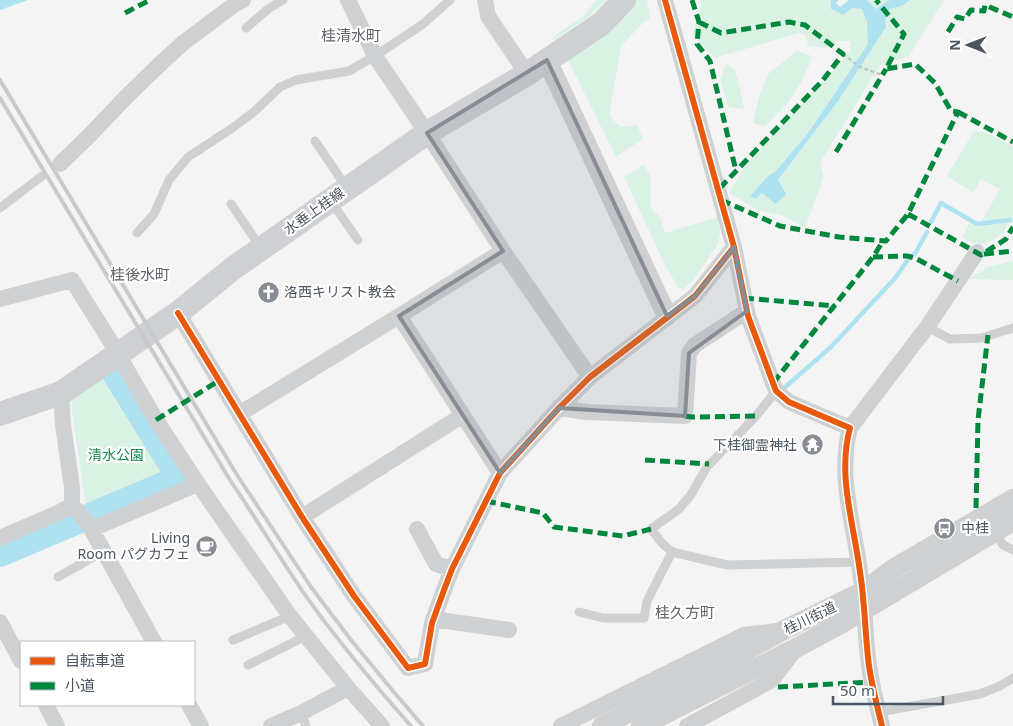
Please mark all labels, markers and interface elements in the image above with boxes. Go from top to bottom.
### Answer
north arrow [943,20,993,70]
district label: 桂清水町 [321,25,381,45]
text: N [945,39,964,51]
street label: 水垂上桂線 [280,183,348,238]
district label: 桂後水町 [110,264,170,284]
church icon: 洛西キリスト教会 [256,280,280,304]
place label: 洛西キリスト教会 [284,282,396,301]
temple icon: 下桂御霊神社 [801,433,825,457]
place label: 下桂御霊神社 [713,435,797,454]
park label: 清水公園 [88,445,144,464]
bus stop icon: 中桂 [933,516,957,540]
place label: 中桂 [961,518,989,537]
place label: Living Room パグカフェ [78,528,190,563]
cafe icon: Living Room パグカフェ [194,534,218,558]
street label: 桂川街道 [780,597,839,638]
district label: 桂久方町 [655,602,715,622]
legend [20,641,195,706]
text: 自転車道 [65,650,125,670]
scale bar [833,674,943,706]
text: 小道 [65,675,95,695]
text: 50 m [840,680,875,700]

